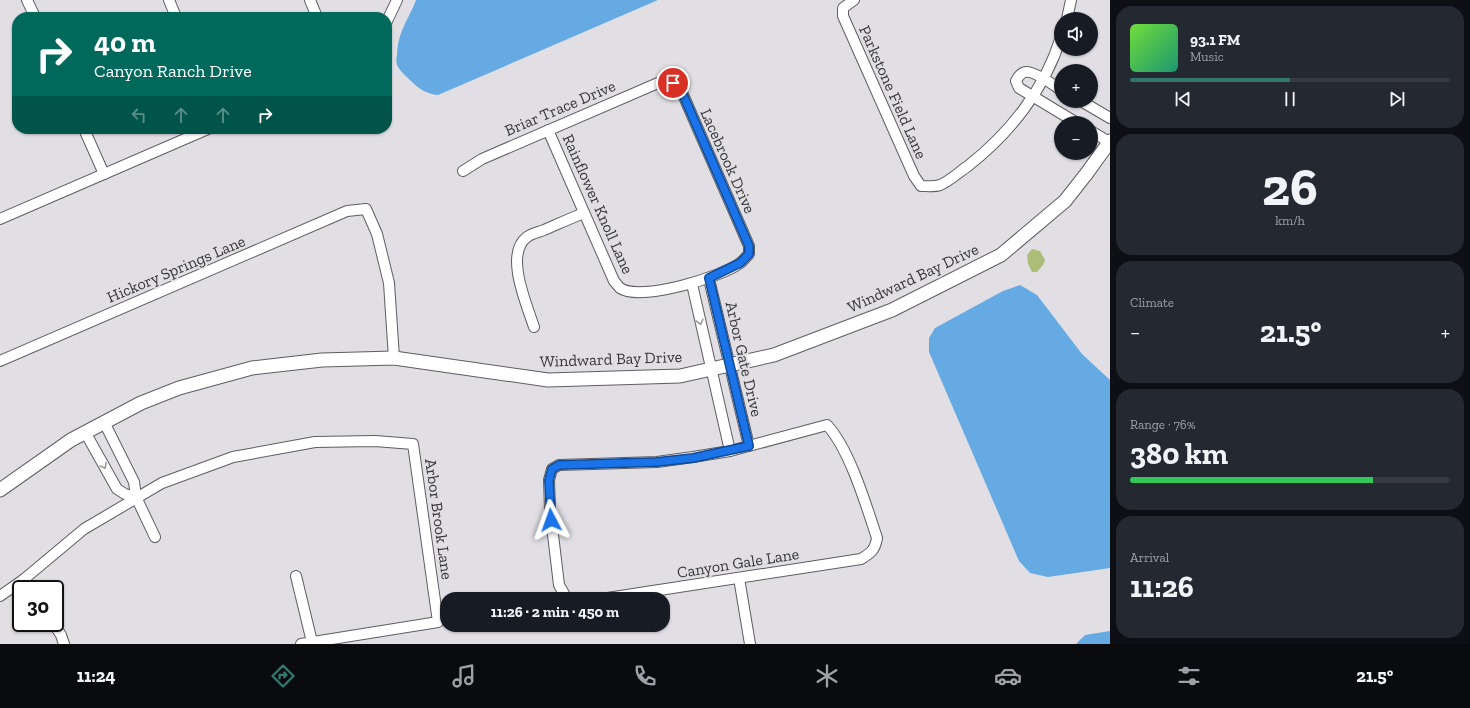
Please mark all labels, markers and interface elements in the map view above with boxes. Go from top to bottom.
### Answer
map controls [1054,12,1098,160]
button: sound [1054,12,1098,56]
street label: Parkstone Field Lane [855,22,931,162]
text: 40 m [94,26,156,59]
icon: right [28,28,80,80]
text: 93.1 FM [1190,31,1240,49]
text: Music [1190,49,1224,64]
text: Canyon Ranch Drive [94,60,252,82]
button: + [1054,64,1098,108]
pin [656,66,690,100]
icon: arrive [662,72,684,94]
street label: Briar Trace Drive [502,76,618,140]
icon: previous [1172,88,1194,110]
icon: pause [1279,88,1301,110]
icon: next [1386,88,1408,110]
icon: left [128,104,150,126]
icon: ahead [170,104,192,126]
icon: ahead [212,104,234,126]
icon: right [254,104,276,126]
street label: Lacebrook Drive [696,106,760,216]
button: − [1054,116,1098,160]
street label: Rainflower Knoll Lane [559,131,637,277]
text: 26 [1262,156,1318,218]
text: km/h [1275,213,1305,228]
street label: Hickory Springs Lane [104,231,248,307]
street label: Windward Bay Drive [845,239,981,317]
text: Climate [1130,295,1174,310]
street label: Arbor Gate Drive [722,300,766,418]
text: 21.5° [1260,314,1321,350]
one-way arrow [696,319,704,325]
text: − [1130,319,1140,346]
text: + [1441,319,1450,346]
street label: Windward Bay Drive [540,347,682,371]
text: Range · 76% [1130,417,1196,432]
text: 380 km [1130,436,1228,472]
street label: Arbor Brook Lane [421,457,457,581]
one-way arrow [99,462,106,469]
position arrow [530,499,572,541]
street label: Canyon Gale Lane [676,544,800,582]
text: Arrival [1130,550,1169,565]
text: 11:26 [1130,569,1194,605]
speed limit sign: 30 [12,580,64,632]
text: 11:26 · 2 min · 450 m [491,603,619,621]
icon: directions [269,662,297,690]
icon: music [450,662,478,690]
icon: phone [631,662,659,690]
icon: climate [813,662,841,690]
icon: car [994,662,1022,690]
icon: filters [1175,662,1203,690]
text: 11:24 [77,665,116,687]
text: 21.5° [1356,665,1393,687]

